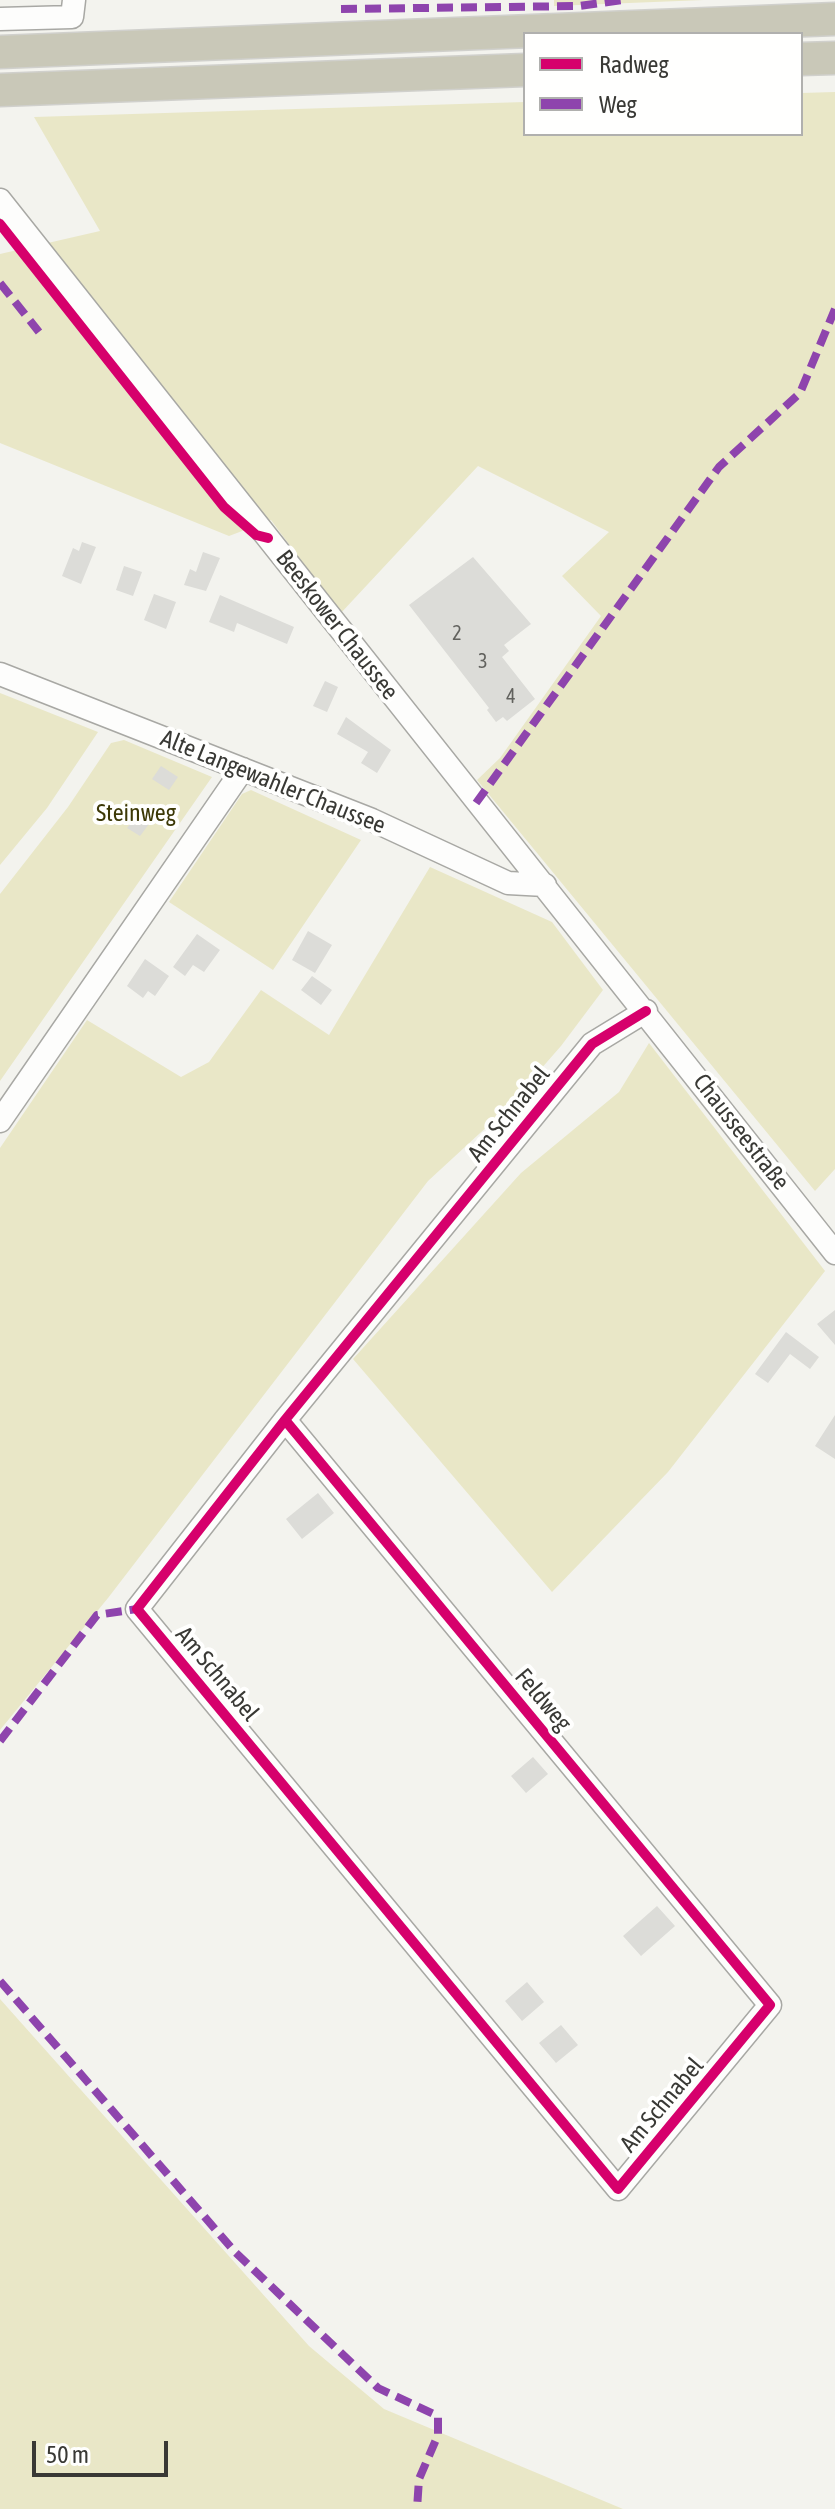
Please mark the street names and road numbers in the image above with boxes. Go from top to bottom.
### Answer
street label: Beeskower Chaussee [270,545,404,705]
street label: Alte Langewahler Chaussee [157,724,389,840]
street label: Am Schnabel [462,1061,556,1167]
street label: Chausseestraße [687,1068,795,1196]
street label: Am Schnabel [169,1621,265,1727]
street label: Feldweg [509,1663,577,1737]
street label: Am Schnabel [614,2052,710,2158]

